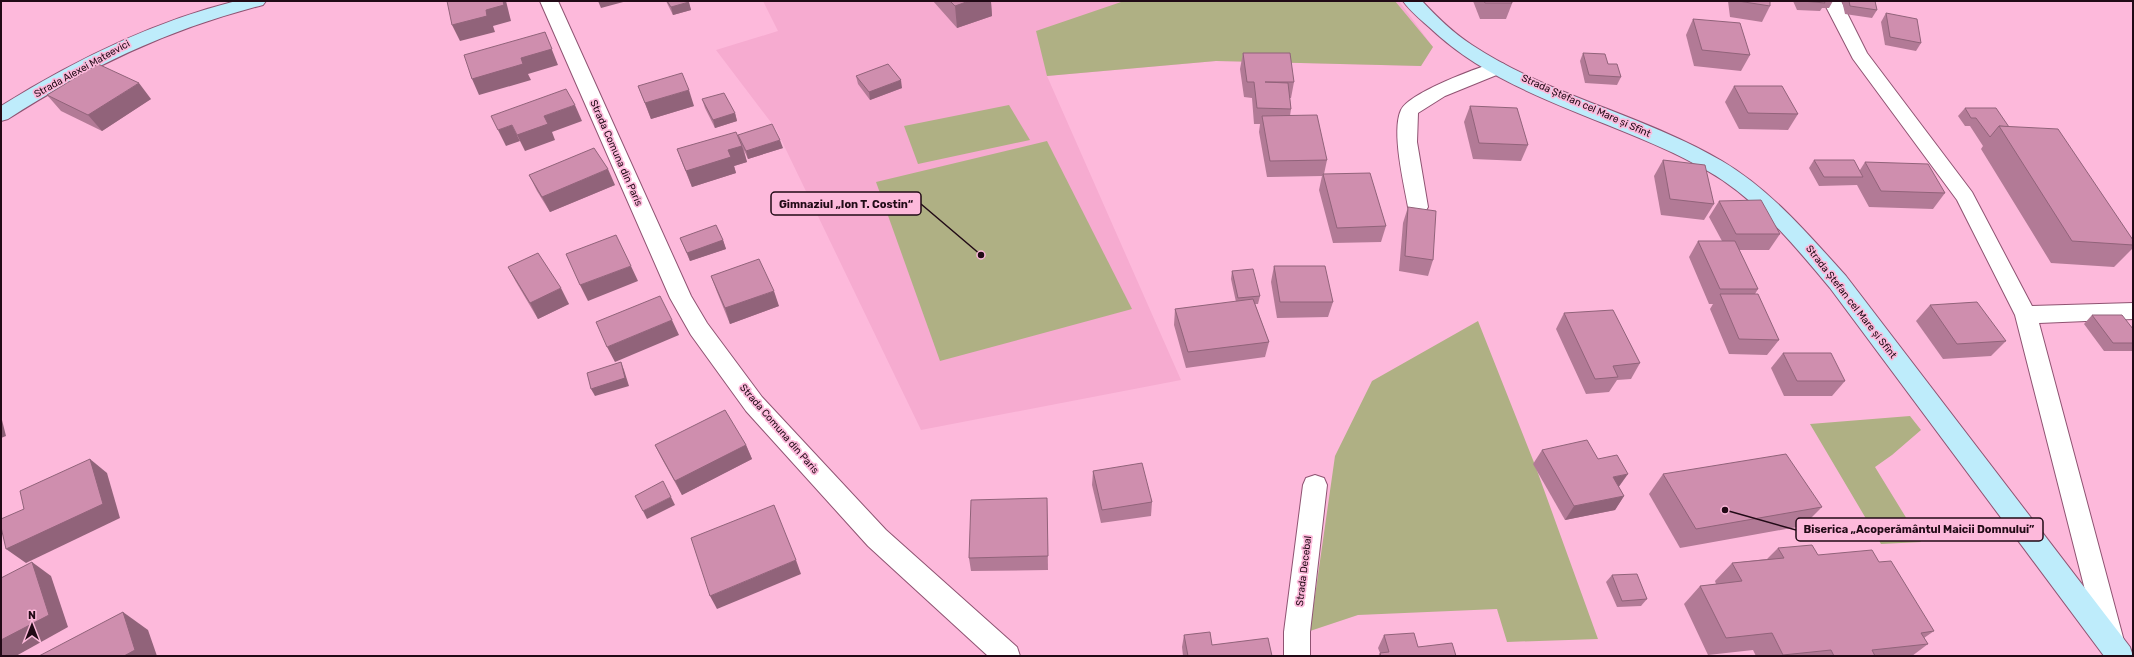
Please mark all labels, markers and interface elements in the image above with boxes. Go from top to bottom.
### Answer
street label: Strada Alexei Mateevici [32,38,132,100]
street label: Strada Ștefan cel Mare și Sfînt [1519,72,1653,140]
street label: Strada Comuna din Paris [587,98,645,208]
callout: Gimnaziul „Ion T. Costin“ [771,192,921,215]
text: Gimnaziul „Ion T. Costin“ [779,198,914,211]
street label: Strada Ștefan cel Mare și Sfînt [1803,243,1899,361]
street label: Strada Comuna din Paris [737,382,821,476]
callout: Biserica „Acoperământul Maicii Domnului” [1796,518,2043,541]
text: Biserica „Acoperământul Maicii Domnului” [1804,523,2035,536]
street label: Strada Decebal [1294,535,1314,607]
north arrow [12,605,52,645]
text: N [28,609,36,622]

